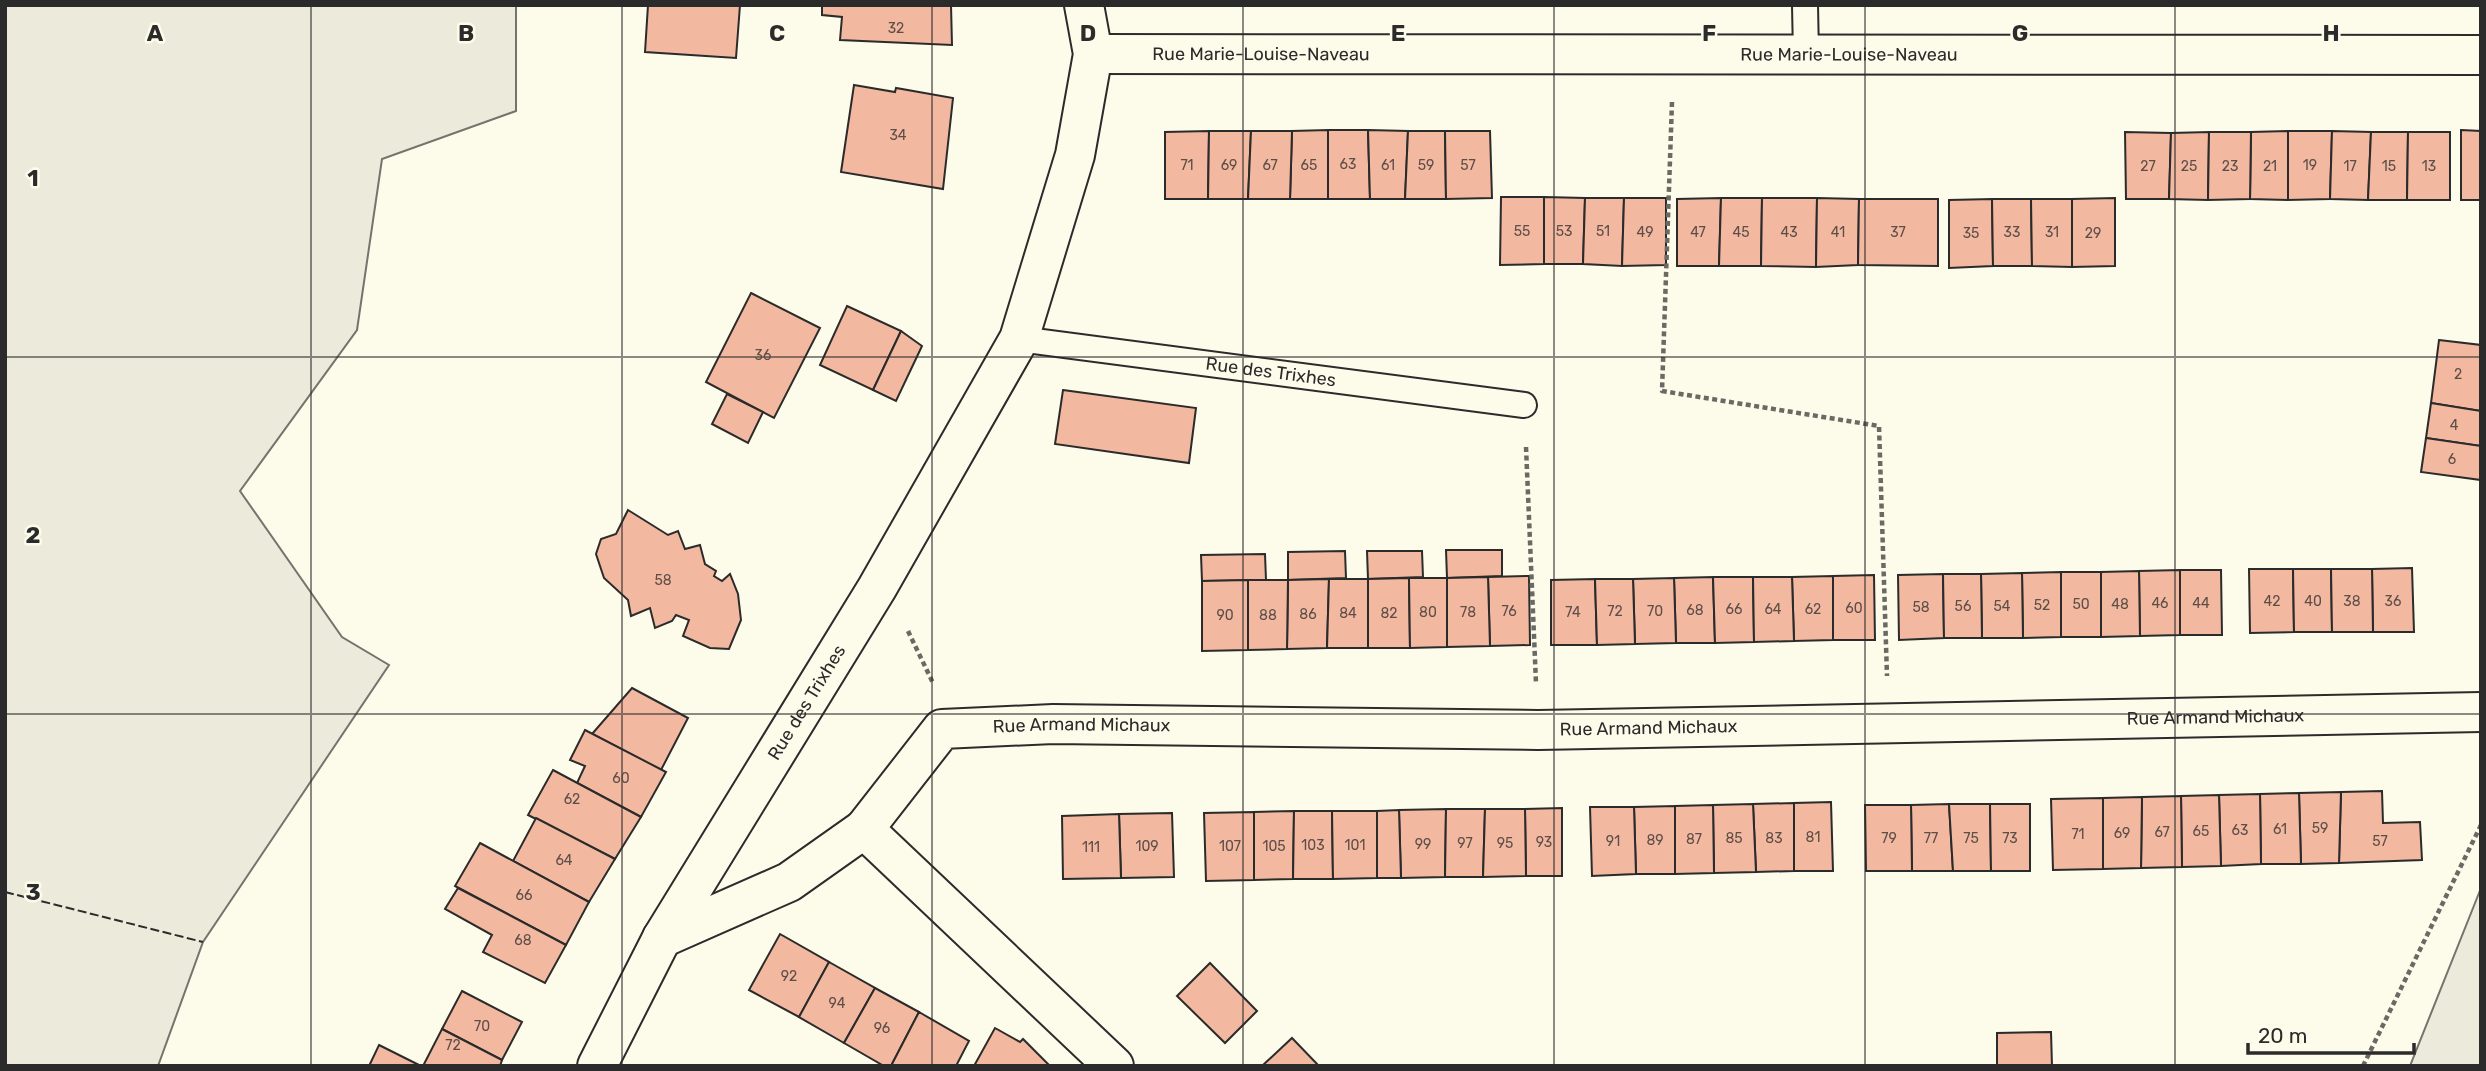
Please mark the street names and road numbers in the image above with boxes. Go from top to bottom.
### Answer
street label: Rue Marie-Louise-Naveau [1152,43,1370,65]
street label: Rue Marie-Louise-Naveau [1740,43,1958,66]
street label: Rue des Trixhes [1204,353,1337,391]
street label: Rue des Trixhes [763,641,850,764]
street label: Rue Armand Michaux [2126,704,2305,730]
street label: Rue Armand Michaux [992,713,1171,738]
street label: Rue Armand Michaux [1560,715,1738,741]

